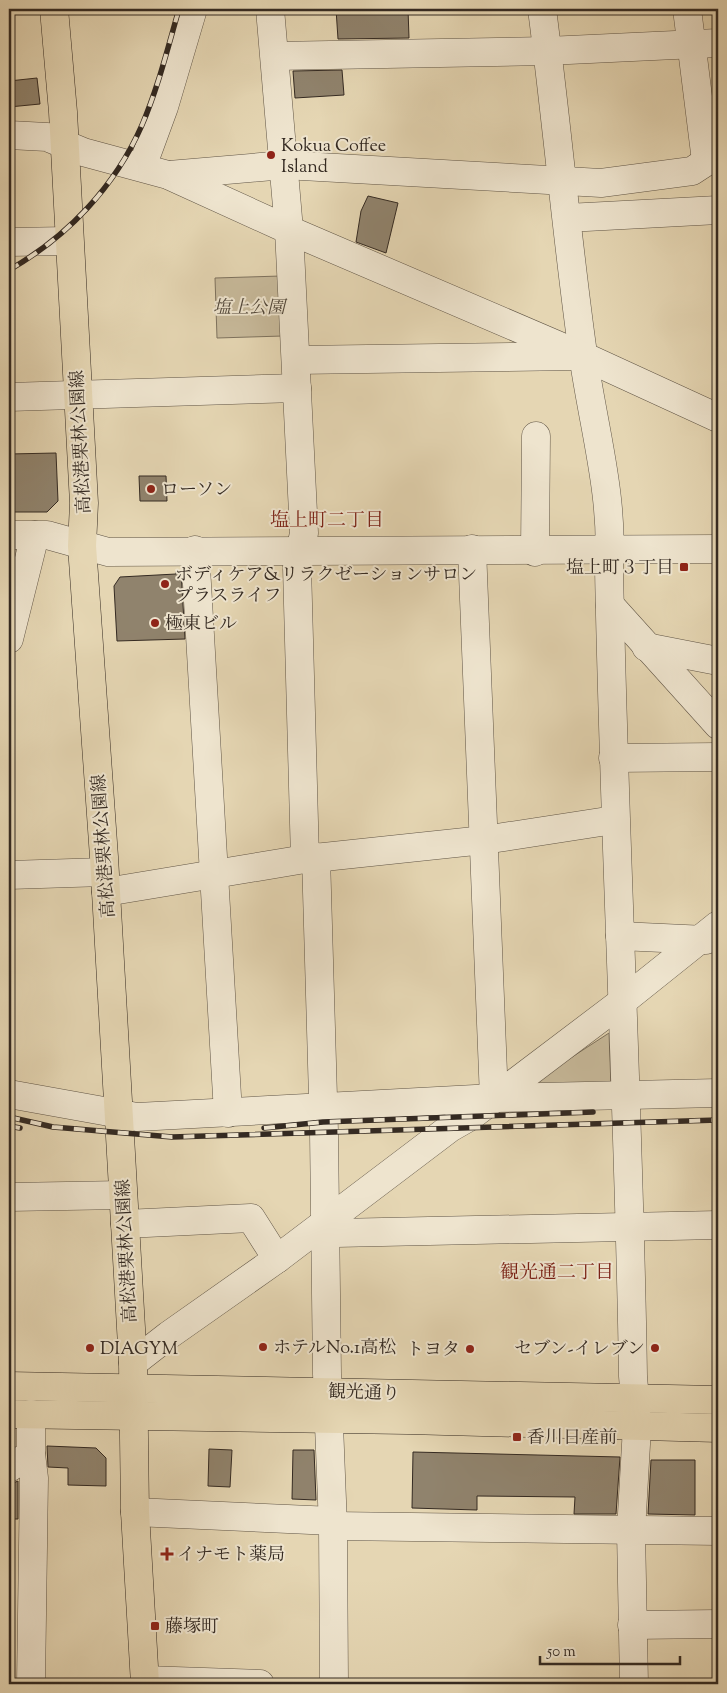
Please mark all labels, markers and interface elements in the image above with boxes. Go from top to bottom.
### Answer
place label: Kokua Coffee Island [281,134,386,181]
marker: Kokua Coffee Island [265,149,277,161]
park label: 塩上公園 [213,296,288,322]
street label: 高松港栗林公園線 [65,369,99,514]
place label: ローソン [161,478,232,504]
marker: ローソン [145,483,157,495]
district label: 塩上町二丁目 [270,508,384,535]
place label: 塩上町３丁目 [566,556,674,582]
marker: 塩上町３丁目 [678,561,690,573]
place label: ボディケア&リラクゼーションサロン プラスライフ [175,563,477,610]
marker: ボディケア&リラクゼーションサロン プラスライフ [159,578,171,590]
place label: 極東ビル [165,612,237,638]
marker: 極東ビル [149,617,161,629]
street label: 高松港栗林公園線 [87,773,123,919]
street label: 高松港栗林公園線 [111,1178,145,1323]
district label: 観光通二丁目 [500,1260,614,1287]
place label: ホテルNo.1高松 [273,1336,396,1362]
place label: DIAGYM [100,1337,178,1363]
place label: セブン-イレブン [514,1337,645,1363]
place label: トヨタ [406,1338,460,1364]
marker: ホテルNo.1高松 [257,1341,269,1353]
marker: DIAGYM [84,1342,96,1354]
marker: セブン-イレブン [649,1342,661,1354]
marker: トヨタ [464,1343,476,1355]
street label: 観光通り [327,1380,400,1408]
place label: 香川日産前 [527,1426,617,1452]
marker: 香川日産前 [511,1431,523,1443]
place label: イナモト薬局 [177,1543,285,1569]
marker: イナモト薬局 [161,1548,173,1560]
place label: 藤塚町 [165,1615,219,1641]
marker: 藤塚町 [149,1620,161,1632]
scale bar [540,1633,680,1665]
text: 50 m [546,1642,576,1663]

